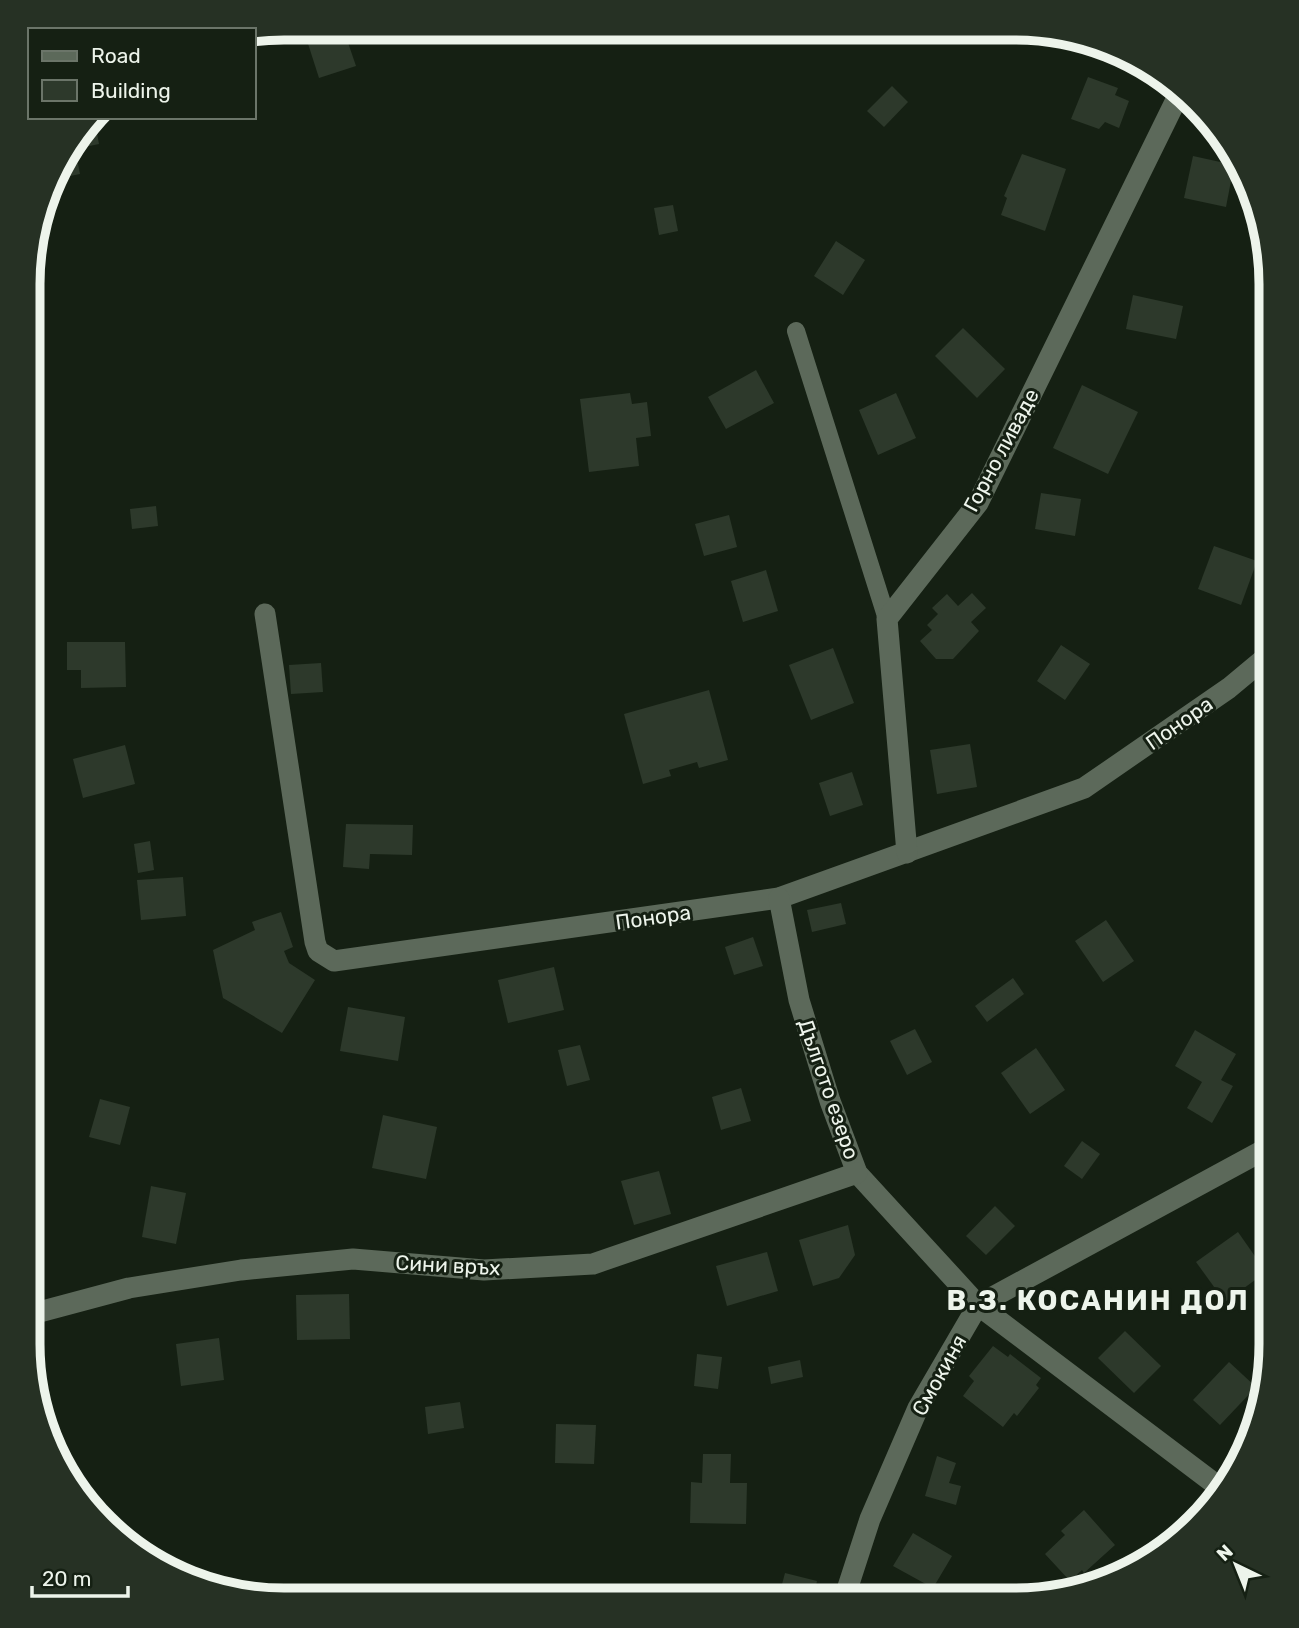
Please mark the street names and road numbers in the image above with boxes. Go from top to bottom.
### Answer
street label: Горно ливаде [958,384,1044,516]
street label: Понора [1141,691,1217,755]
street label: Понора [614,899,692,935]
street label: Дългото езеро [793,1016,865,1162]
street label: Сини връх [395,1250,501,1280]
street label: Смокиня [907,1330,971,1420]

